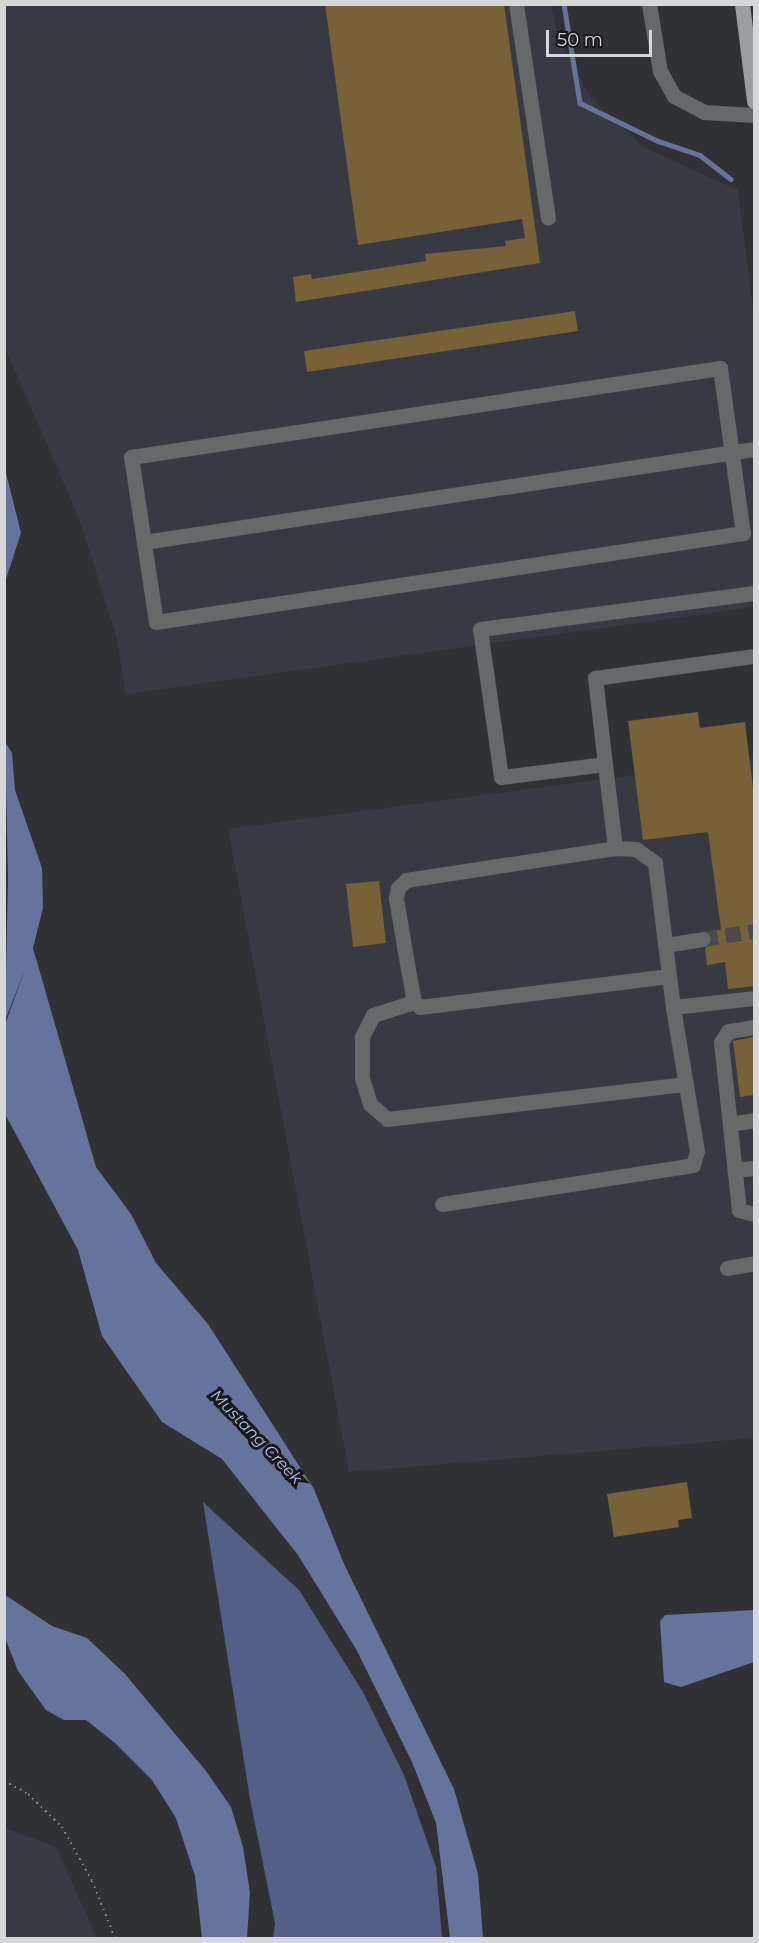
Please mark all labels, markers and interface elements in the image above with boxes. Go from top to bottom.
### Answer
scale bar [549,18,656,56]
text: 50 m [557,29,603,51]
water label: Mustang Creek [206,1386,306,1488]

